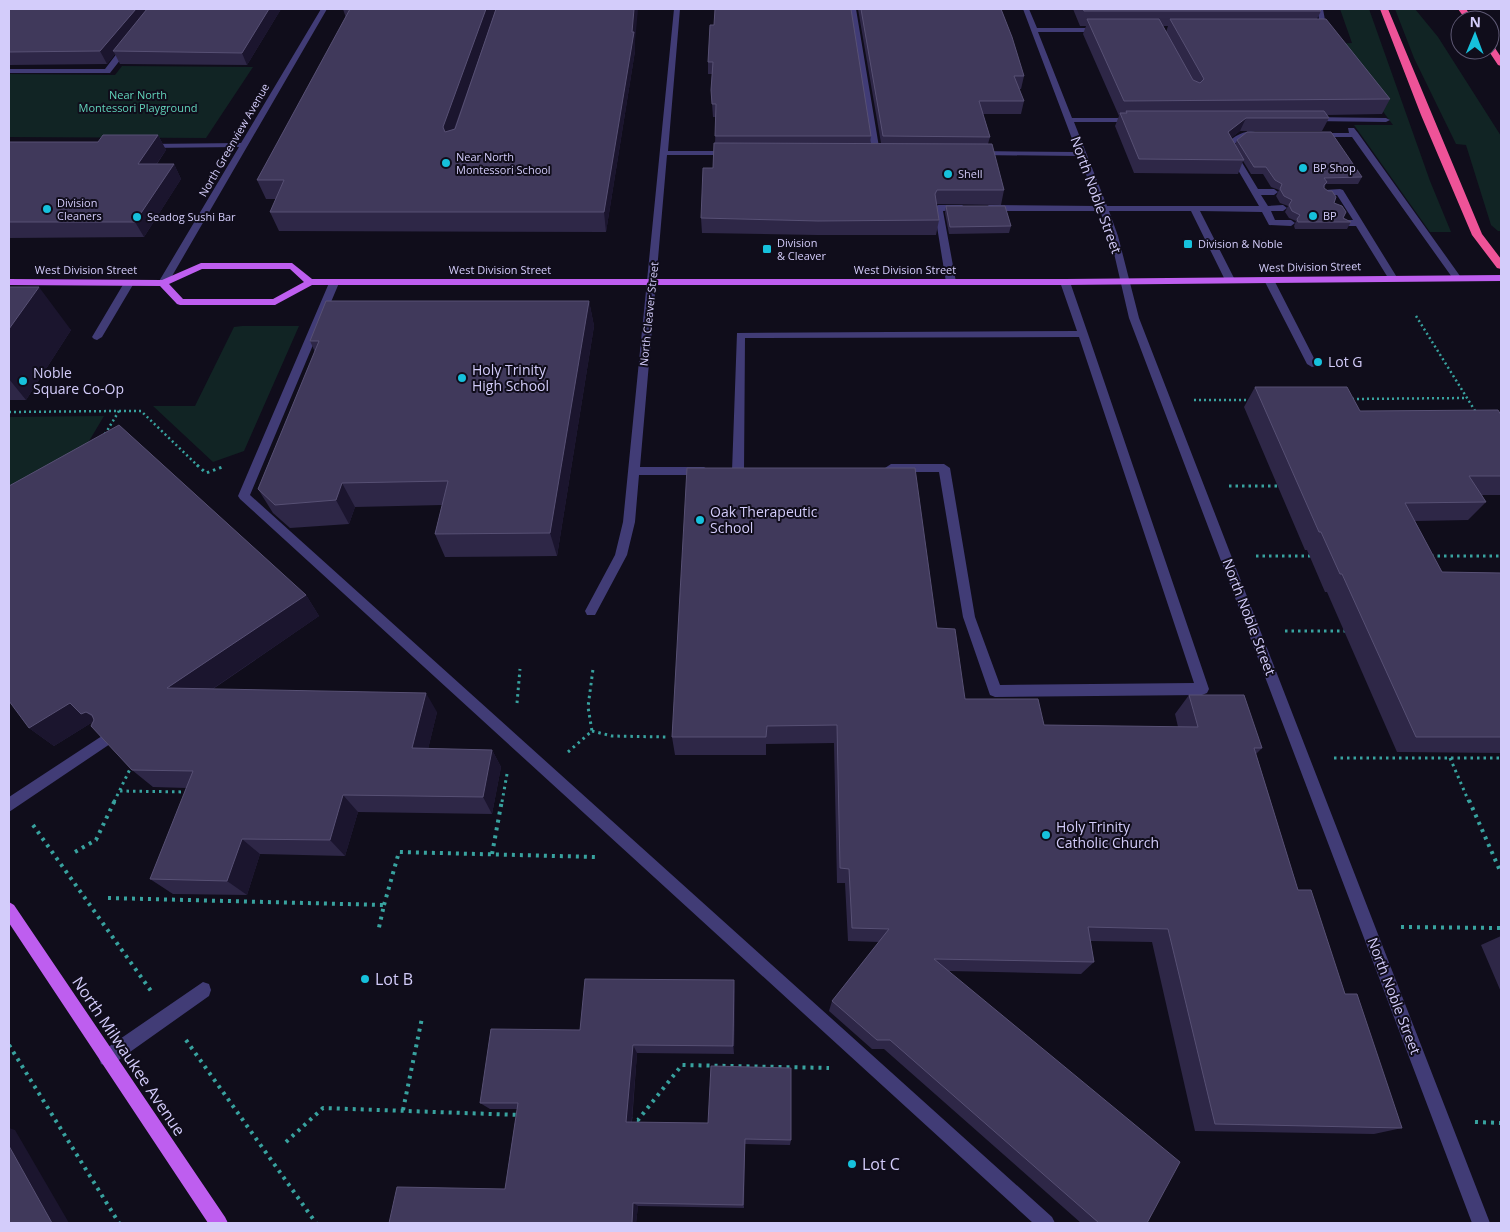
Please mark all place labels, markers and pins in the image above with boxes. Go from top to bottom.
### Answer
place label: Near North Montessori School [456,149,551,177]
marker: Near North Montessori School [440,157,452,169]
place label: BP Shop [1313,160,1356,175]
marker: BP Shop [1297,162,1309,174]
place label: Shell [958,166,983,181]
marker: Shell [942,168,954,180]
place label: Division Cleaners [57,195,102,223]
marker: Division Cleaners [41,203,53,215]
place label: BP [1323,208,1337,223]
place label: Seadog Sushi Bar [147,209,236,224]
marker: BP [1307,210,1319,222]
marker: Seadog Sushi Bar [131,211,143,223]
place label: Division & Cleaver [777,235,827,263]
place label: Division & Noble [1198,236,1283,251]
marker: Division & Noble [1182,238,1194,250]
marker: Division & Cleaver [761,243,773,255]
place label: Lot G [1328,352,1363,371]
marker: Lot G [1312,356,1324,368]
place label: Holy Trinity High School [472,360,549,395]
place label: Noble Square Co-Op [33,363,124,398]
marker: Holy Trinity High School [456,372,468,384]
marker: Noble Square Co-Op [17,375,29,387]
place label: Oak Therapeutic School [710,502,818,537]
marker: Oak Therapeutic School [694,514,706,526]
place label: Holy Trinity Catholic Church [1056,817,1159,852]
marker: Holy Trinity Catholic Church [1040,829,1052,841]
place label: Lot B [375,968,413,990]
marker: Lot B [359,973,371,985]
place label: Lot C [862,1153,900,1175]
marker: Lot C [846,1158,858,1170]

